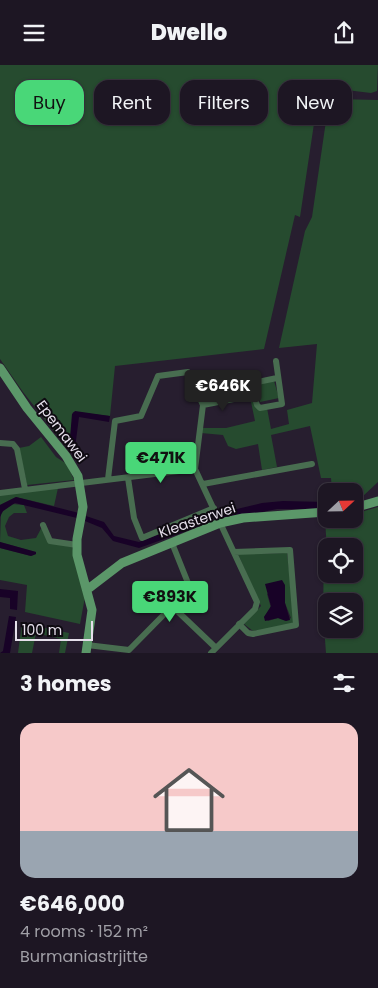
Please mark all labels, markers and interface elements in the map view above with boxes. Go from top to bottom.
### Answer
text: Dwello [151,17,227,48]
icon: menu [20,19,48,47]
icon: share [330,19,358,47]
chip: Buy [15,80,84,125]
chip: Rent [94,80,170,125]
chip: Filters [180,80,268,125]
chip: New [278,80,352,125]
pin: €646K [188,369,258,412]
text: €646K [195,374,251,397]
street label: Epemawei [32,396,92,466]
pin: €471K [126,441,196,484]
text: €471K [136,446,186,469]
north arrow [318,483,362,527]
map controls [318,483,363,638]
street label: Kleasterwei [156,498,238,542]
button: locate [318,538,363,583]
pin: €893K [135,581,205,623]
text: €893K [143,585,197,608]
button: layers [318,593,363,638]
scale bar [15,618,92,641]
text: 100 m [22,620,62,640]
text: 3 homes [20,669,112,698]
icon: filters [330,669,358,697]
icon: home [144,755,234,845]
text: €646,000 [20,889,125,918]
text: 4 rooms · 152 m² [20,920,148,943]
text: Burmaniastrjitte [20,945,148,968]

